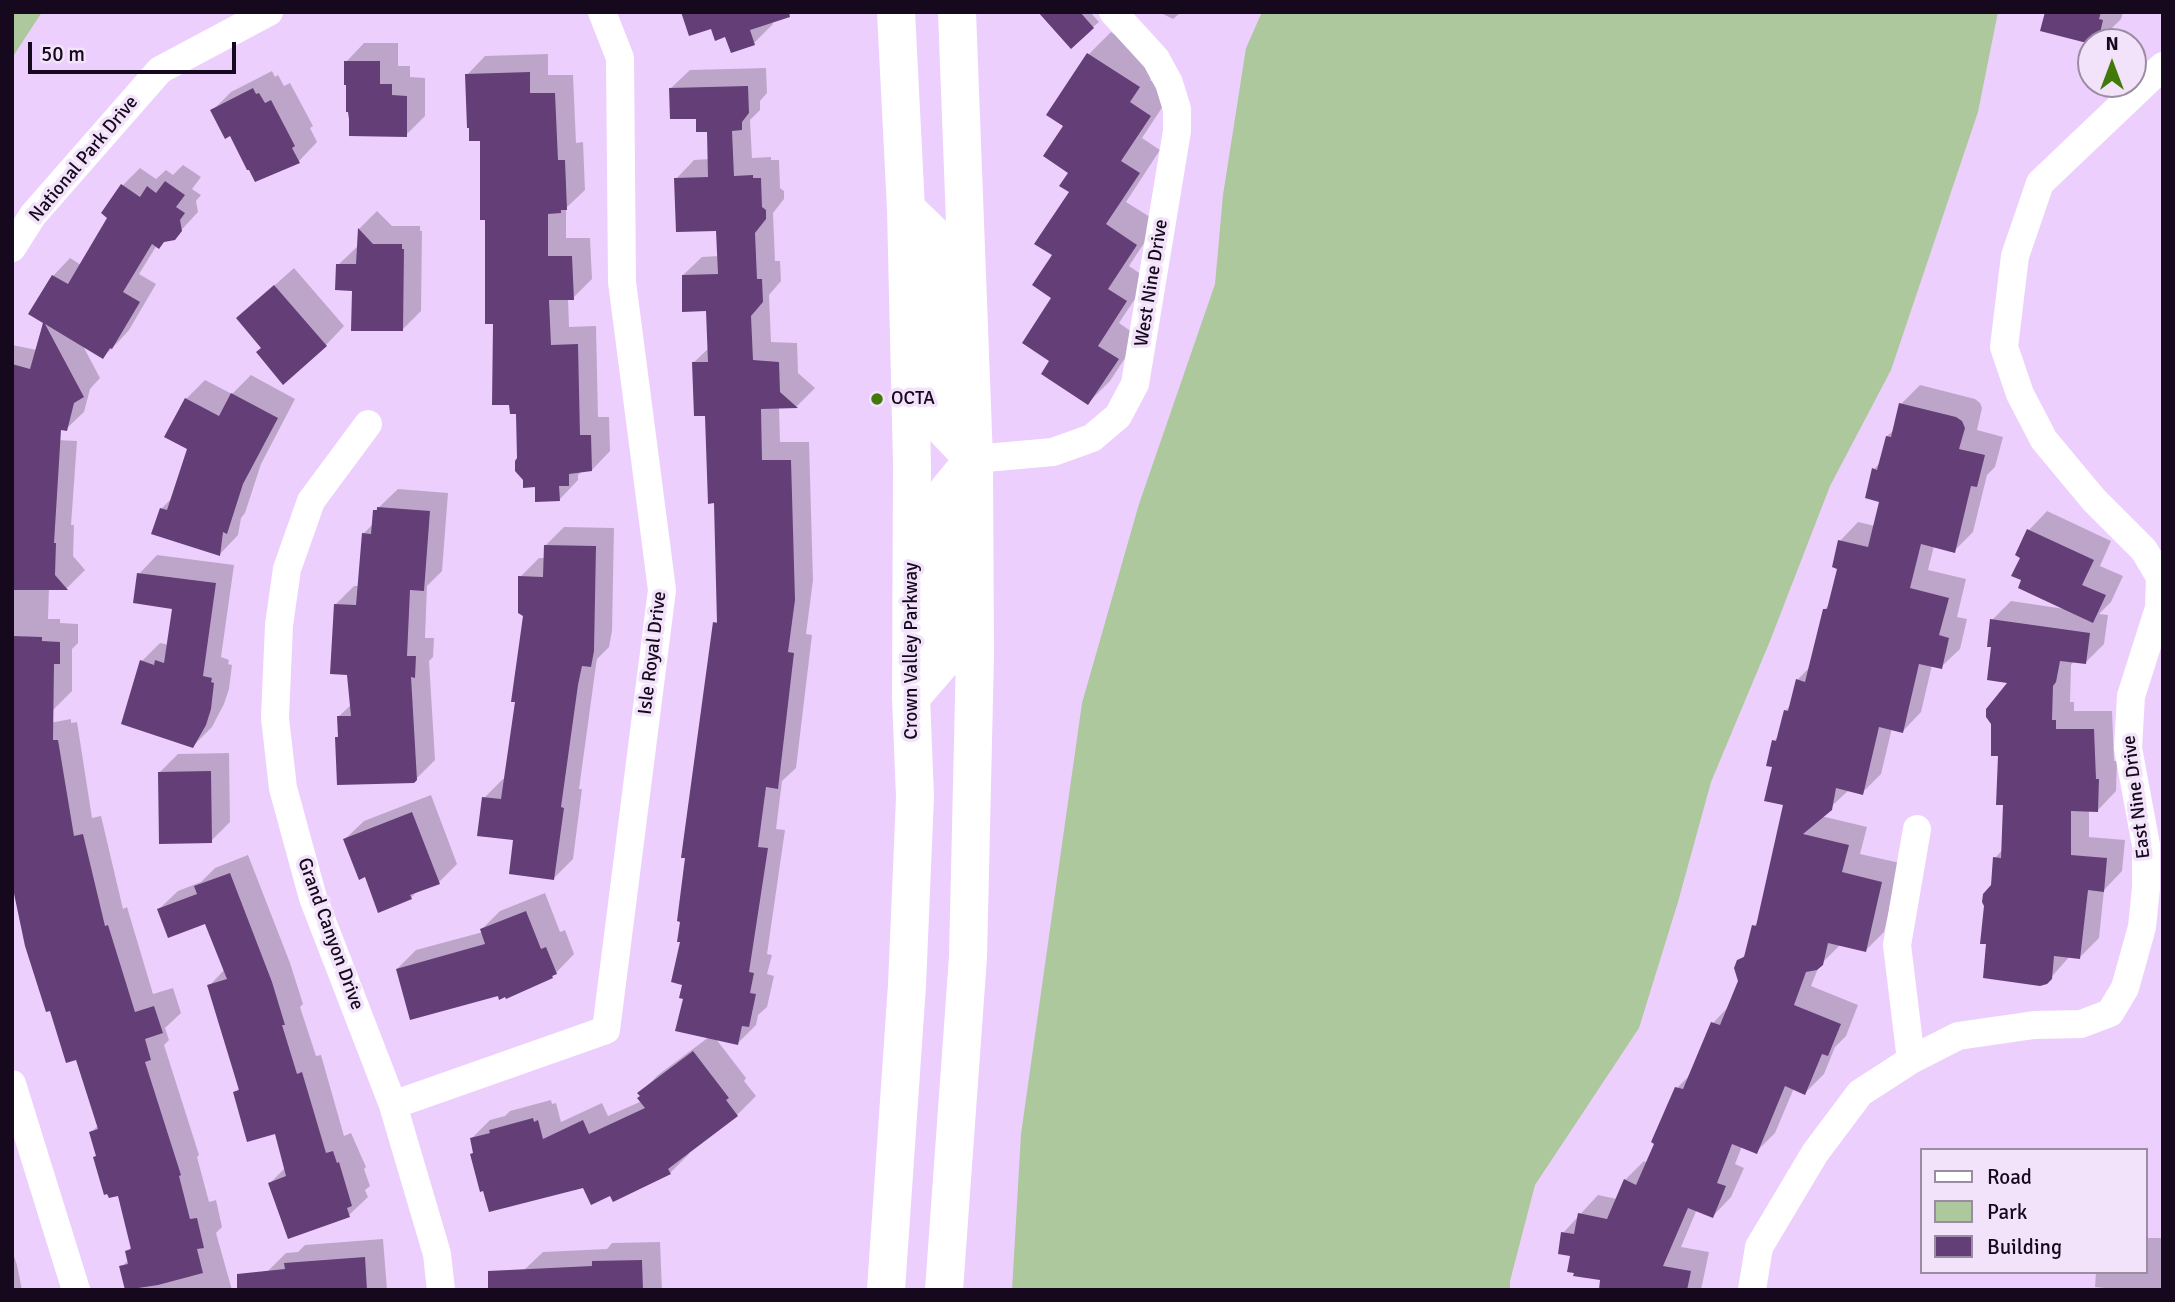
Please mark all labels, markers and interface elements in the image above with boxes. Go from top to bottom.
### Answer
scale bar [32,28,240,72]
north arrow [2077,28,2147,98]
text: N [2105,32,2119,56]
text: 50 m [41,41,85,67]
street label: National Park Drive [25,91,143,227]
street label: West Nine Drive [1131,218,1173,348]
place label: OCTA [891,388,935,410]
marker: OCTA [869,391,885,407]
street label: Crown Valley Parkway [901,562,923,740]
street label: Isle Royal Drive [634,590,672,716]
street label: East Nine Drive [2118,734,2156,860]
street label: Grand Canyon Drive [292,855,368,1013]
legend [1920,1148,2147,1274]
text: Road [1987,1164,2032,1190]
text: Park [1987,1199,2027,1225]
text: Building [1987,1234,2062,1260]

